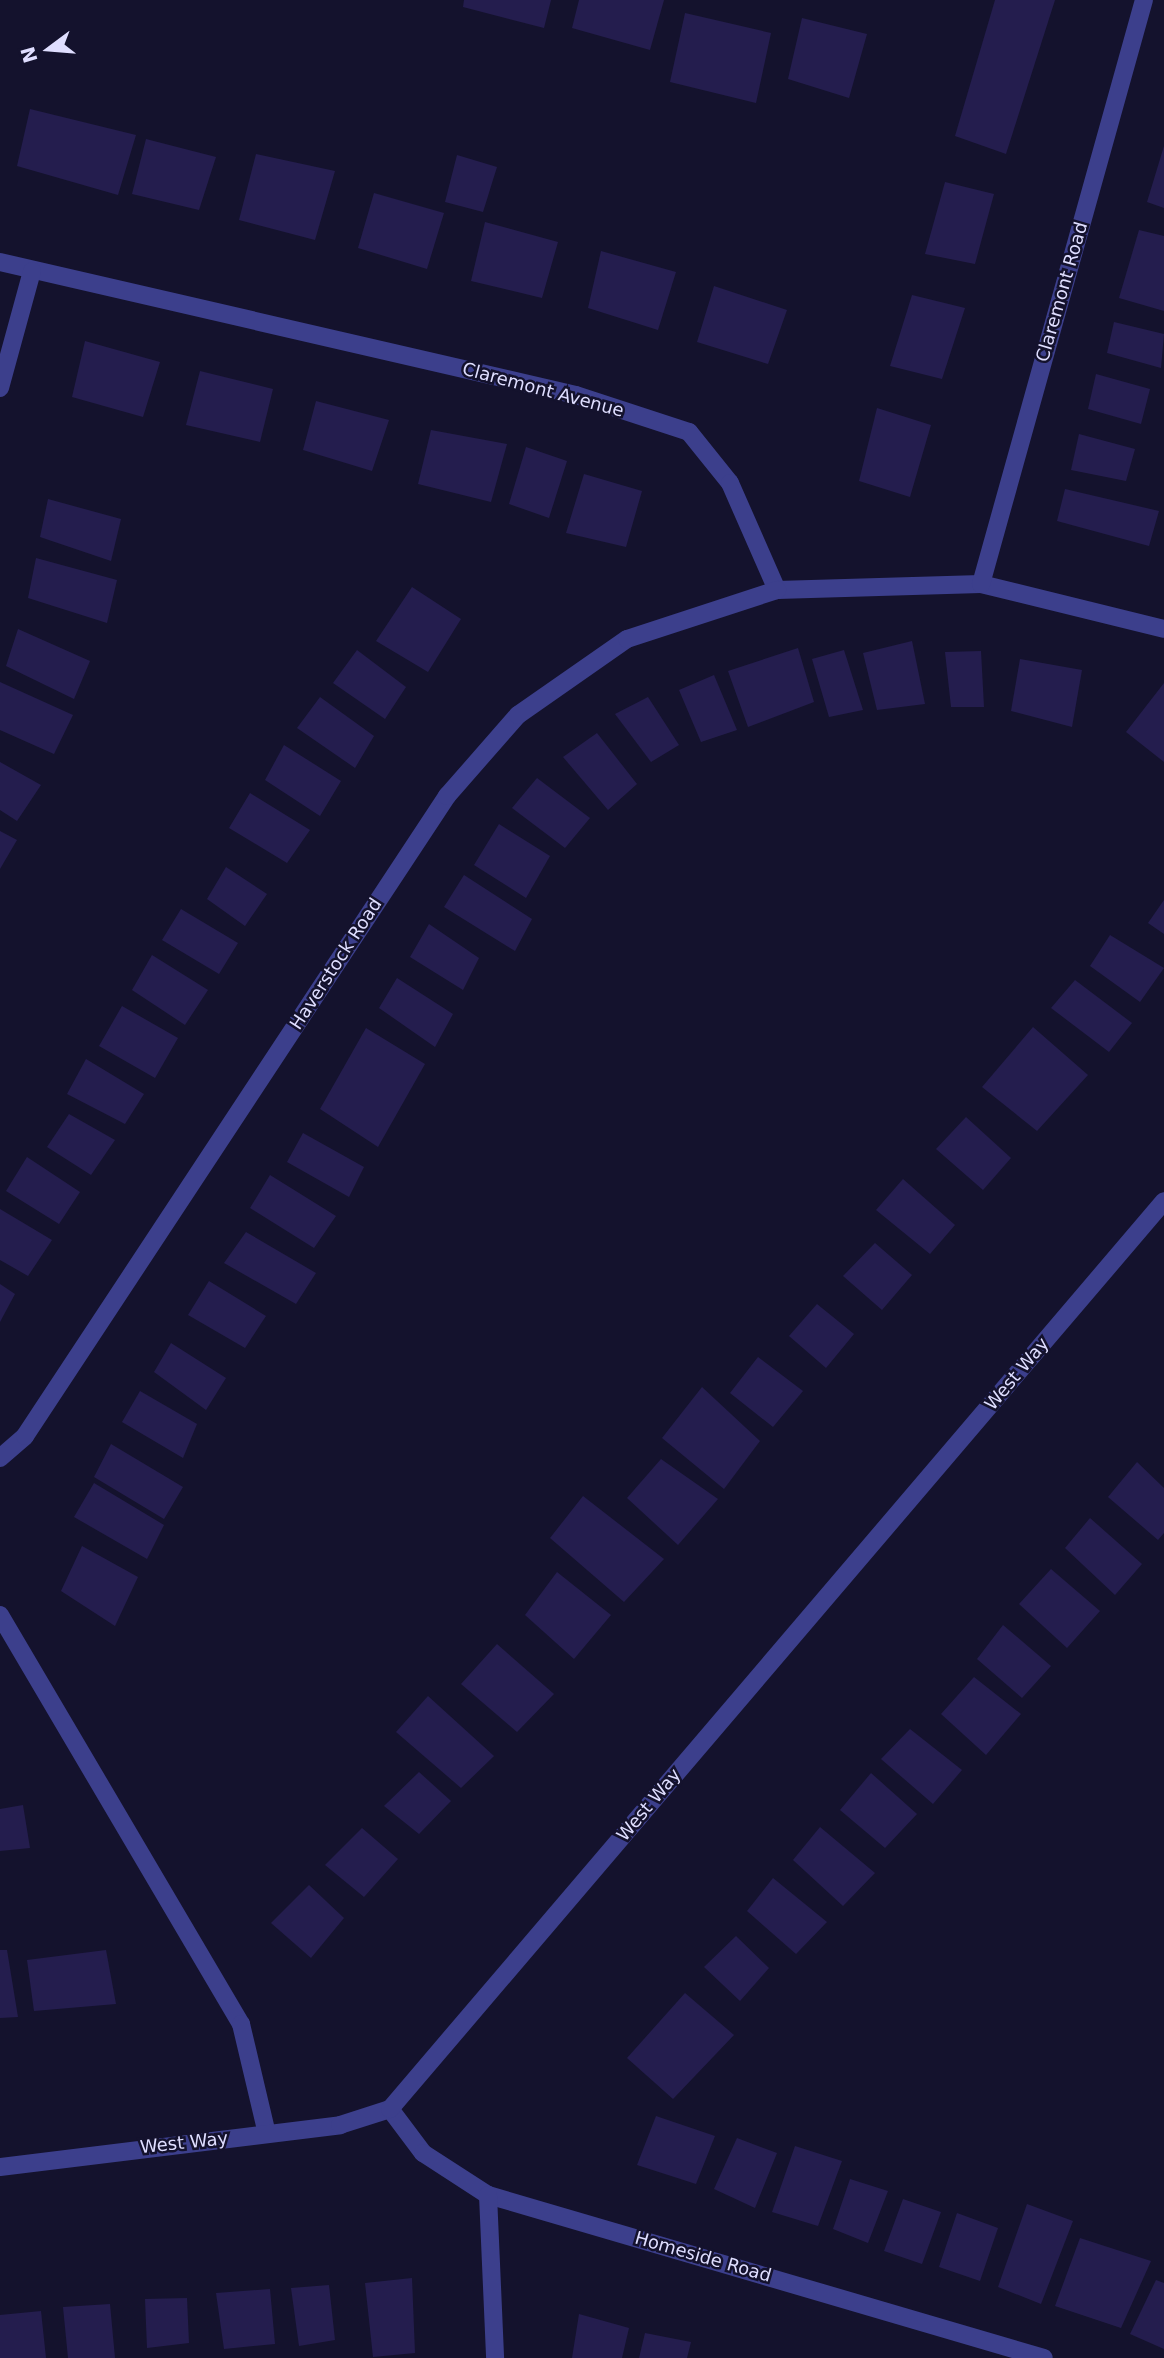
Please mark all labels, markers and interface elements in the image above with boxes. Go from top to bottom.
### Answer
north arrow [14,14,84,84]
text: N [16,44,42,65]
street label: Claremont Road [1032,220,1092,364]
street label: Claremont Avenue [460,358,626,422]
street label: Haverstock Road [285,894,387,1034]
street label: West Way [980,1333,1054,1415]
street label: West Way [612,1764,686,1846]
street label: West Way [139,2128,229,2158]
street label: Homeside Road [632,2227,774,2287]

